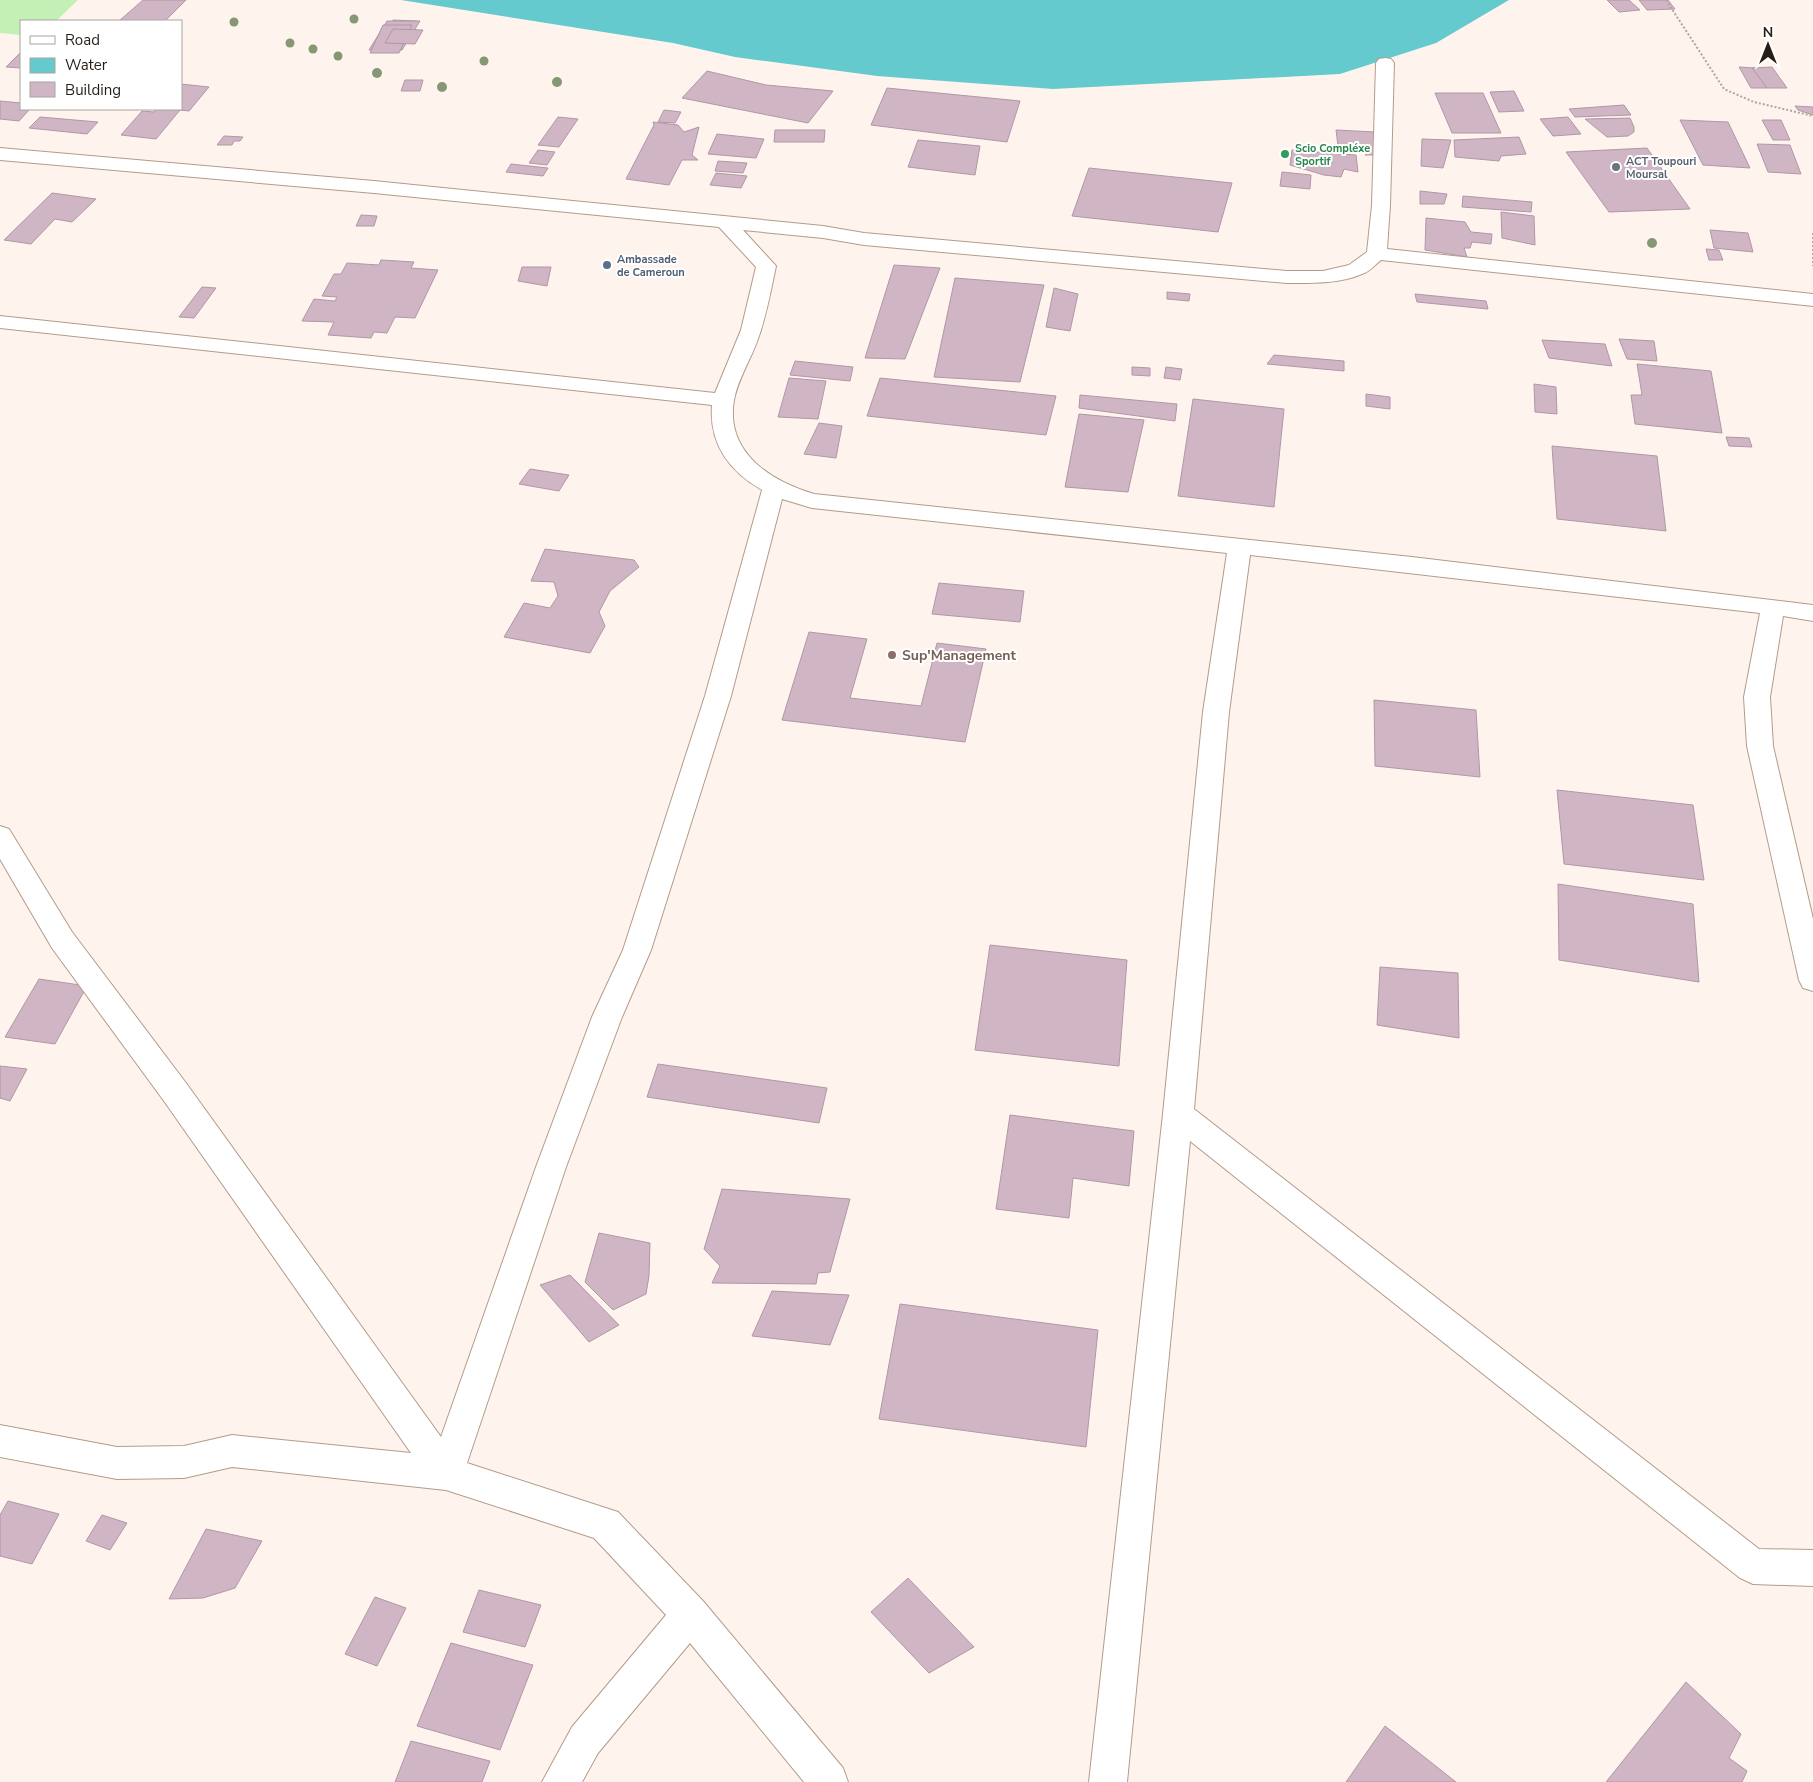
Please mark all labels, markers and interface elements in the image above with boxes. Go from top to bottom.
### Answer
legend [20,20,182,110]
north arrow [1743,20,1793,70]
text: N [1763,23,1773,42]
text: Road [65,30,100,50]
text: Water [65,55,108,75]
text: Building [65,80,121,100]
place label: Scio Compléxe Sportif [1295,141,1370,169]
marker: Scio Compléxe Sportif [1279,148,1291,160]
place label: ACT Toupouri Moursal [1626,154,1696,182]
marker: ACT Toupouri Moursal [1610,161,1622,173]
place label: Ambassade de Cameroun [617,252,685,280]
marker: Ambassade de Cameroun [601,259,613,271]
place label: Sup'Management [902,646,1016,665]
marker: Sup'Management [886,649,898,661]

